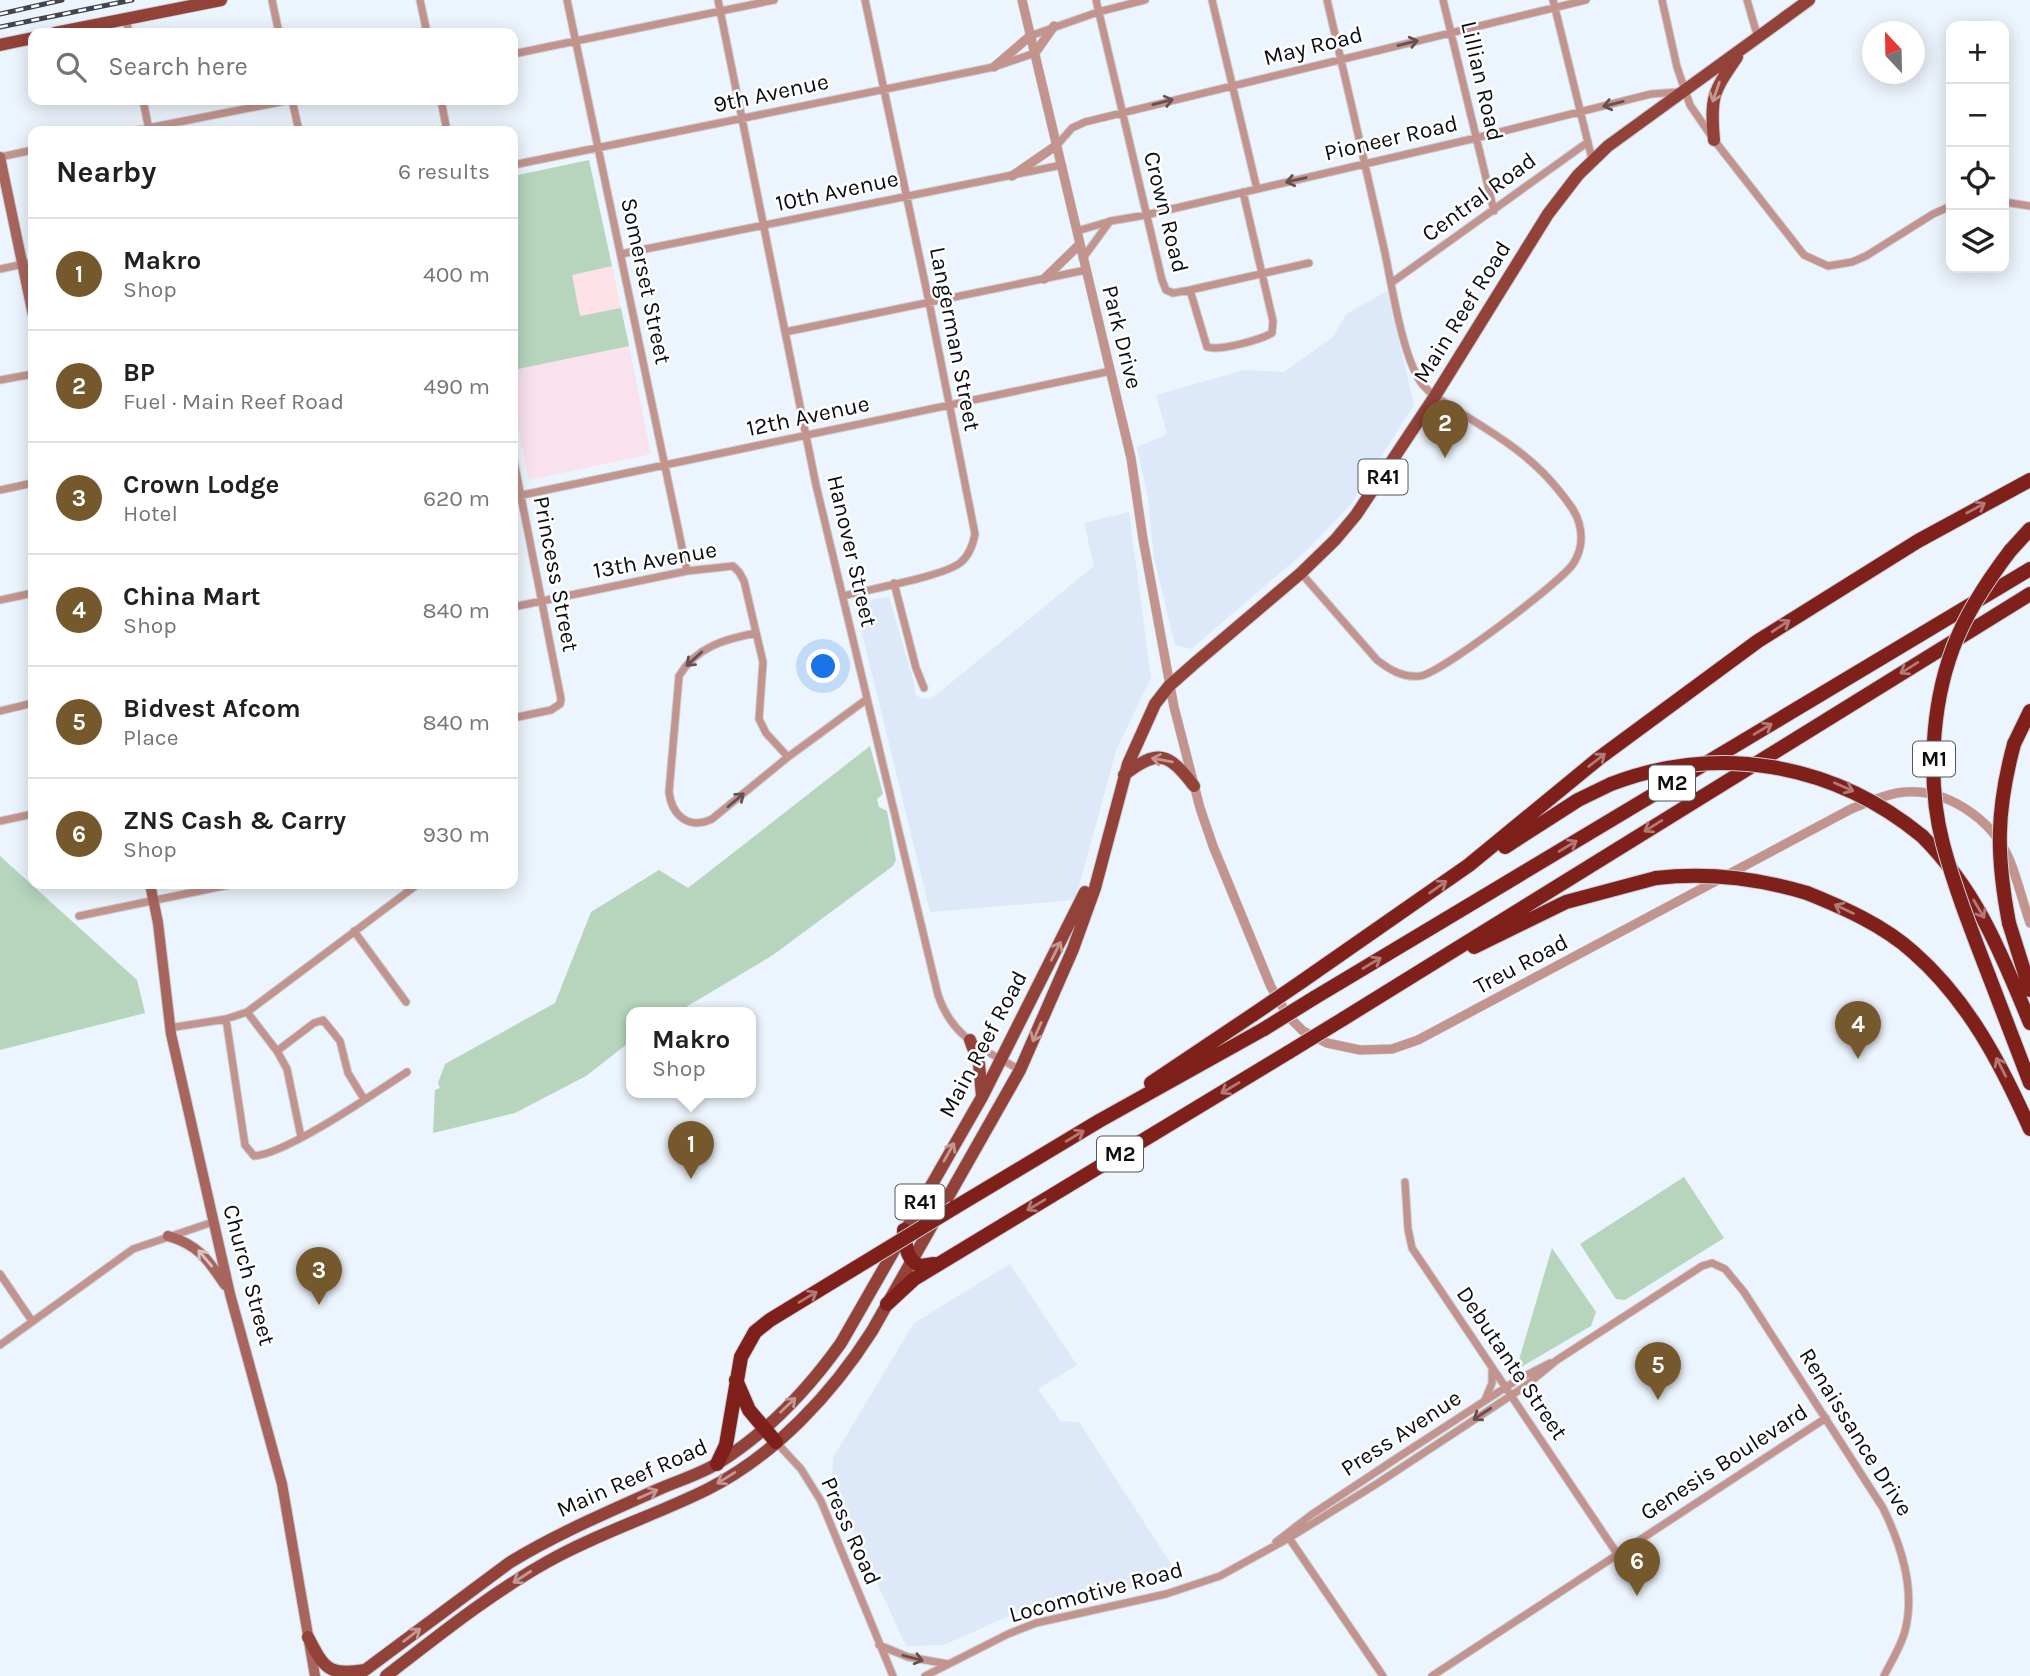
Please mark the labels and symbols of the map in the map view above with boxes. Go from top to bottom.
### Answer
street label: Lillian Road [1455,18,1509,144]
street label: May Road [1261,21,1365,71]
north arrow [1862,21,1925,84]
one-way arrow [1396,36,1419,49]
street label: 9th Avenue [711,68,831,118]
one-way arrow [1709,81,1722,103]
one-way arrow [1151,95,1174,109]
one-way arrow [1602,98,1625,111]
street label: Pioneer Road [1322,110,1460,166]
street label: Central Road [1417,147,1541,247]
street label: Crown Road [1138,149,1194,275]
street label: 10th Avenue [773,165,901,217]
one-way arrow [1286,174,1308,187]
street label: Somerset Street [615,195,677,367]
street label: Main Reef Road [1408,236,1516,388]
street label: Langerman Street [924,245,986,434]
street label: Park Drive [1096,282,1148,392]
street label: 12th Avenue [744,390,872,442]
pin: 2 [1422,400,1468,458]
road number: R41 [1358,460,1408,494]
street label: Hanover Street [821,473,883,630]
street label: Princess Street [528,494,584,655]
one-way arrow [1965,501,1986,514]
street label: 13th Avenue [591,536,719,584]
one-way arrow [1771,619,1791,633]
your location [806,649,840,683]
one-way arrow [686,650,703,667]
one-way arrow [1900,660,1919,675]
one-way arrow [1752,722,1772,736]
road number: M1 [1913,742,1955,776]
one-way arrow [1588,752,1606,767]
one-way arrow [1151,753,1174,766]
road number: M2 [1649,766,1695,800]
one-way arrow [1833,781,1854,794]
one-way arrow [727,792,745,808]
one-way arrow [1644,820,1664,834]
one-way arrow [1557,839,1577,853]
one-way arrow [1428,880,1447,894]
one-way arrow [1972,898,1986,918]
one-way arrow [1834,902,1855,915]
street label: Treu Road [1470,928,1572,1000]
one-way arrow [1050,941,1064,962]
one-way arrow [1362,956,1382,970]
street label: Main Reef Road [933,966,1033,1122]
pin: 4 [1835,1001,1881,1059]
one-way arrow [1030,1021,1043,1042]
one-way arrow [1993,1057,2007,1078]
one-way arrow [1221,1081,1241,1095]
pin: 1 [668,1121,714,1179]
one-way arrow [1065,1128,1085,1142]
road number: M2 [1097,1136,1143,1172]
one-way arrow [942,1142,956,1162]
road number: R41 [895,1184,944,1220]
one-way arrow [1026,1199,1046,1213]
street label: Church Street [217,1202,281,1349]
pin: 3 [296,1247,342,1305]
one-way arrow [197,1249,213,1267]
street label: Debutante Street [1451,1281,1573,1445]
one-way arrow [798,1290,818,1304]
pin: 5 [1635,1342,1681,1400]
street label: Renaissance Drive [1793,1343,1919,1521]
street label: Press Avenue [1336,1384,1466,1482]
one-way arrow [780,1396,797,1413]
street label: Genesis Boulevard [1635,1398,1813,1526]
one-way arrow [1473,1407,1492,1421]
street label: Main Reef Road [552,1433,712,1523]
one-way arrow [717,1471,737,1485]
street label: Press Road [815,1473,887,1589]
one-way arrow [637,1487,658,1500]
pin: 6 [1614,1538,1660,1596]
street label: Locomotive Road [1006,1556,1186,1628]
one-way arrow [513,1571,533,1585]
one-way arrow [402,1628,421,1643]
one-way arrow [902,1652,924,1665]

